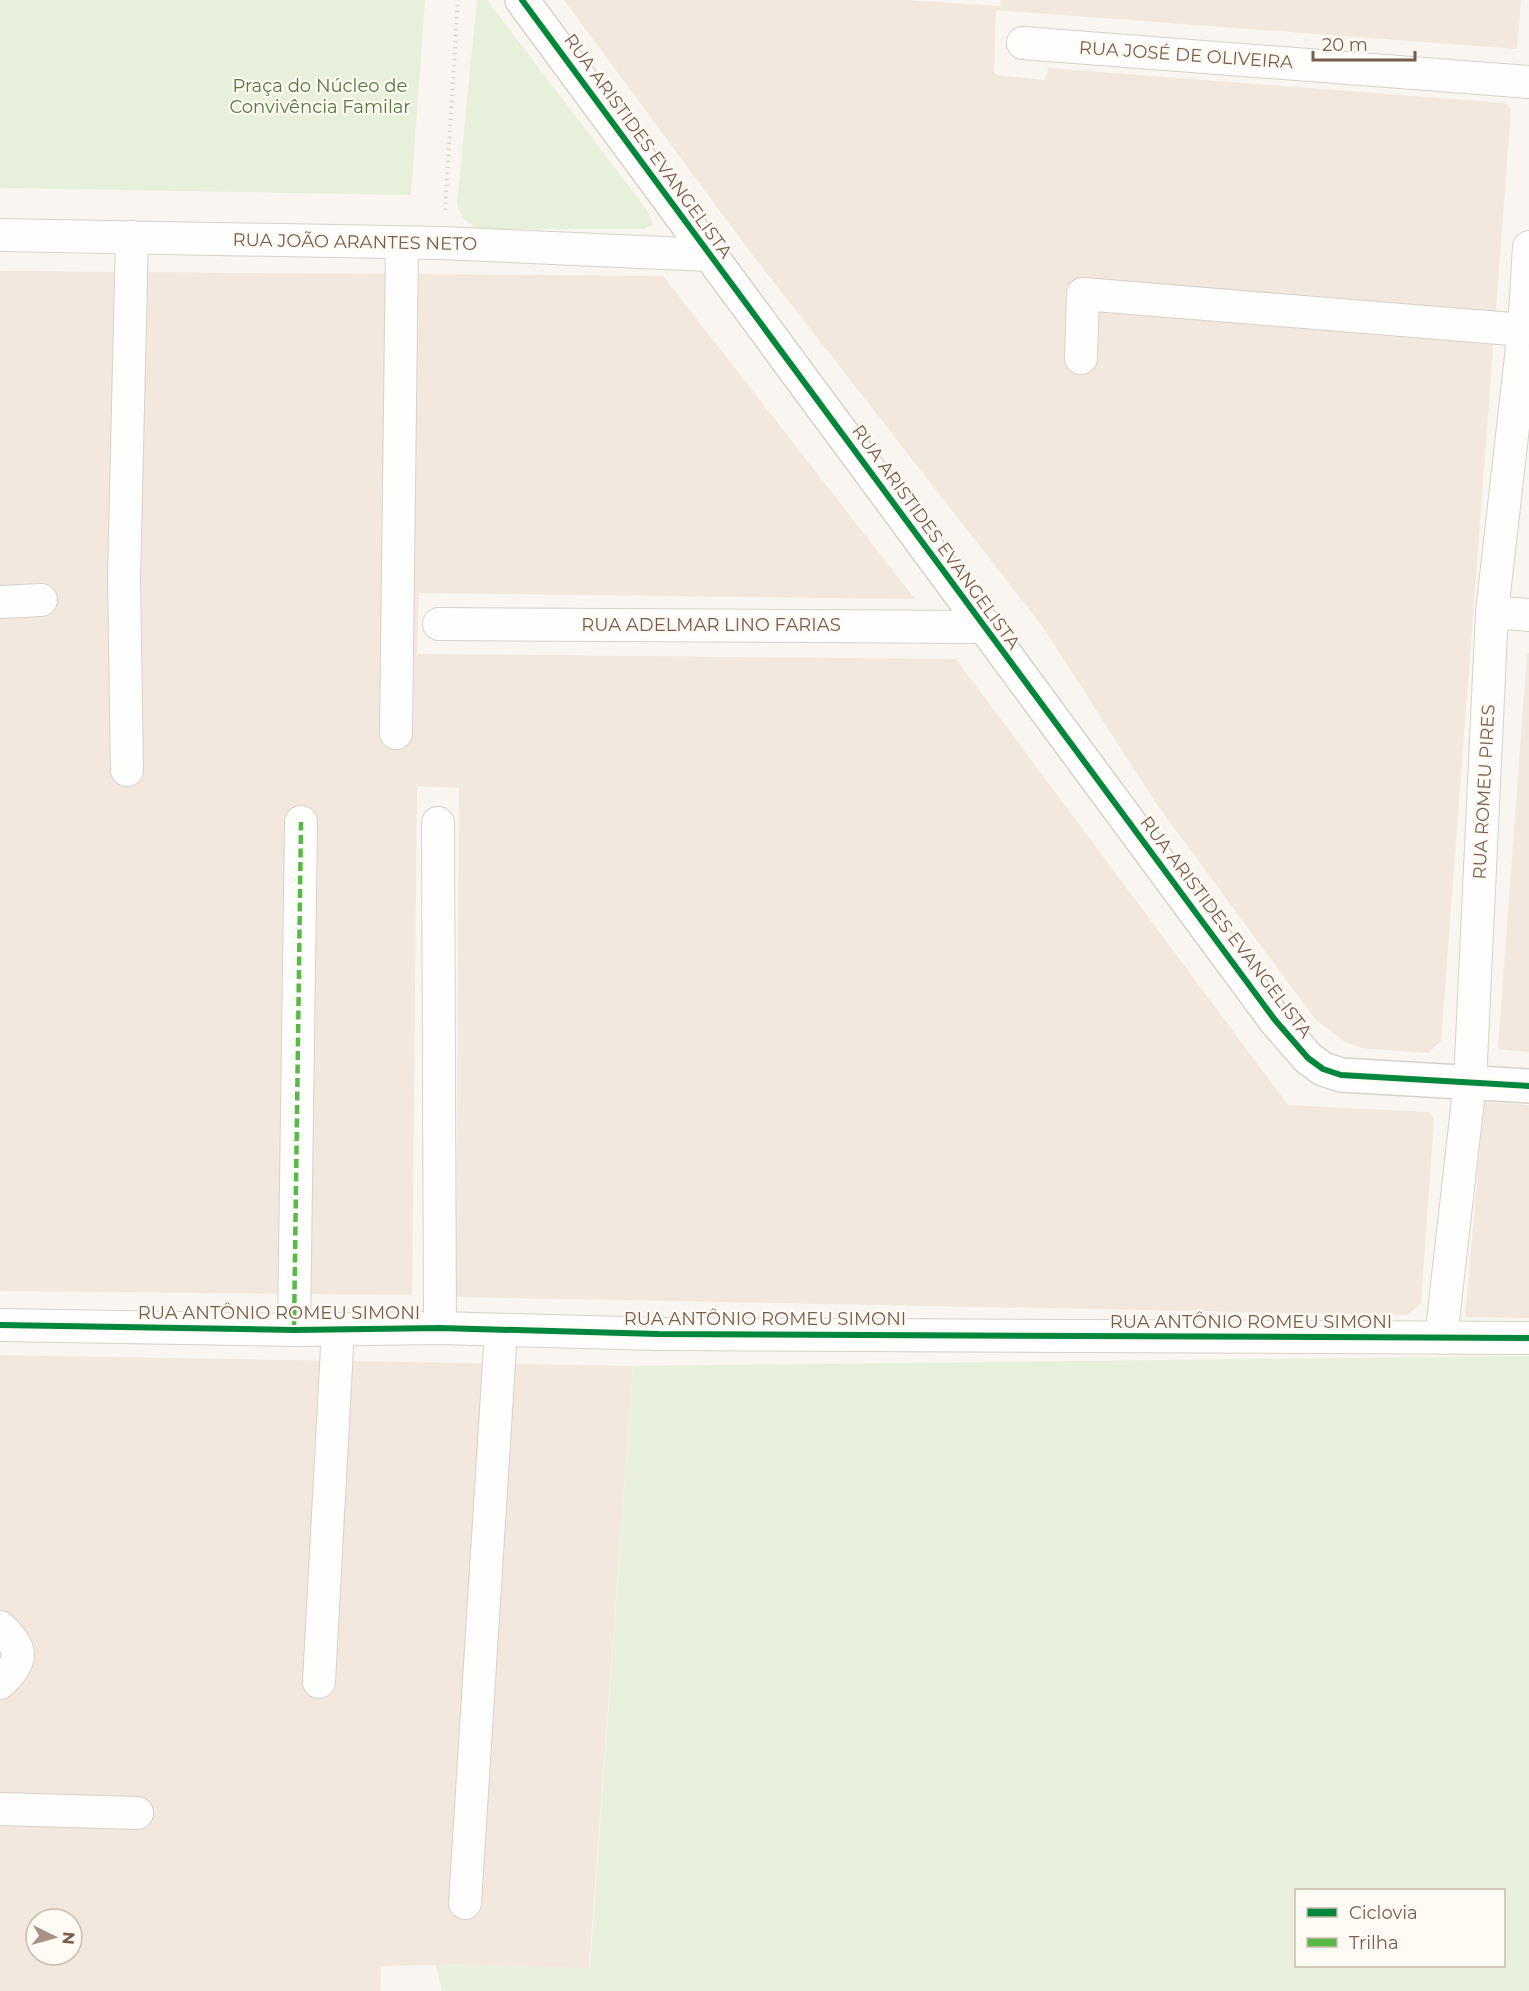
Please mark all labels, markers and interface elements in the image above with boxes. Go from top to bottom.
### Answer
scale bar [1313,24,1415,62]
street label: RUA ARISTIDES EVANGELISTA [559,29,737,263]
text: 20 m [1322,34,1368,56]
street label: RUA JOSÉ DE OLIVEIRA [1078,37,1294,73]
park label: Praça do Núcleo de Convivência Familar [229,75,411,118]
street label: RUA JOÃO ARANTES NETO [232,229,478,255]
street label: RUA ARISTIDES EVANGELISTA [847,420,1025,654]
street label: RUA ADELMAR LINO FARIAS [581,614,841,636]
street label: RUA ROMEU PIRES [1468,704,1500,880]
street label: RUA ARISTIDES EVANGELISTA [1135,812,1317,1042]
street label: RUA ANTÔNIO ROMEU SIMONI [138,1302,420,1324]
street label: RUA ANTÔNIO ROMEU SIMONI [624,1308,906,1330]
street label: RUA ANTÔNIO ROMEU SIMONI [1110,1311,1392,1333]
legend [1295,1889,1505,1967]
text: Ciclovia [1349,1902,1418,1924]
north arrow [24,1907,84,1967]
text: N [58,1931,78,1946]
text: Trilha [1349,1932,1399,1954]

